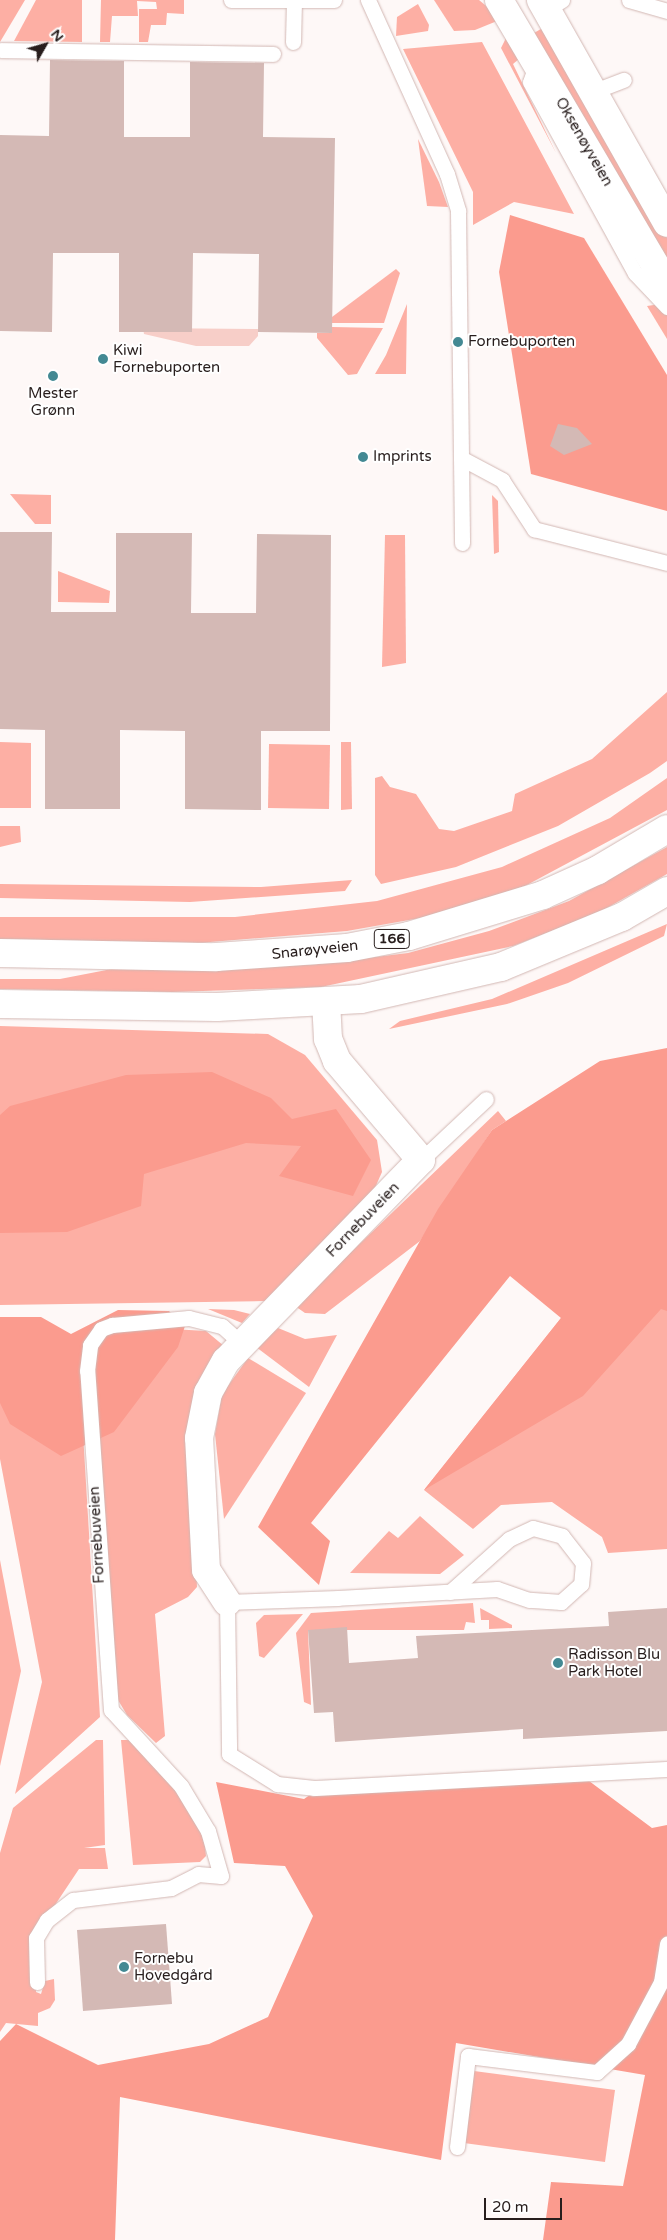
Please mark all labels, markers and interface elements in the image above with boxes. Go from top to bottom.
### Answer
north arrow [20,20,70,70]
text: N [47,26,67,45]
street label: Oksenøyveien [551,94,617,190]
place label: Fornebuporten [468,333,575,351]
marker: Fornebuporten [452,336,464,348]
place label: Kiwi Fornebuporten [113,341,220,376]
marker: Kiwi Fornebuporten [97,353,109,365]
marker: Mester Grønn [47,370,59,382]
place label: Mester Grønn [28,384,78,419]
place label: Imprints [373,448,432,466]
marker: Imprints [357,451,369,463]
road number: 166 [373,928,411,951]
street label: Snarøyveien [271,937,359,963]
street label: Fornebuveien [323,1179,403,1261]
street label: Fornebuveien [85,1486,109,1584]
place label: Radisson Blu Park Hotel [568,1645,660,1680]
marker: Radisson Blu Park Hotel [552,1657,564,1669]
place label: Fornebu Hovedgård [134,1949,213,1984]
marker: Fornebu Hovedgård [118,1961,130,1973]
scale bar [487,2188,564,2220]
text: 20 m [492,2198,529,2216]

